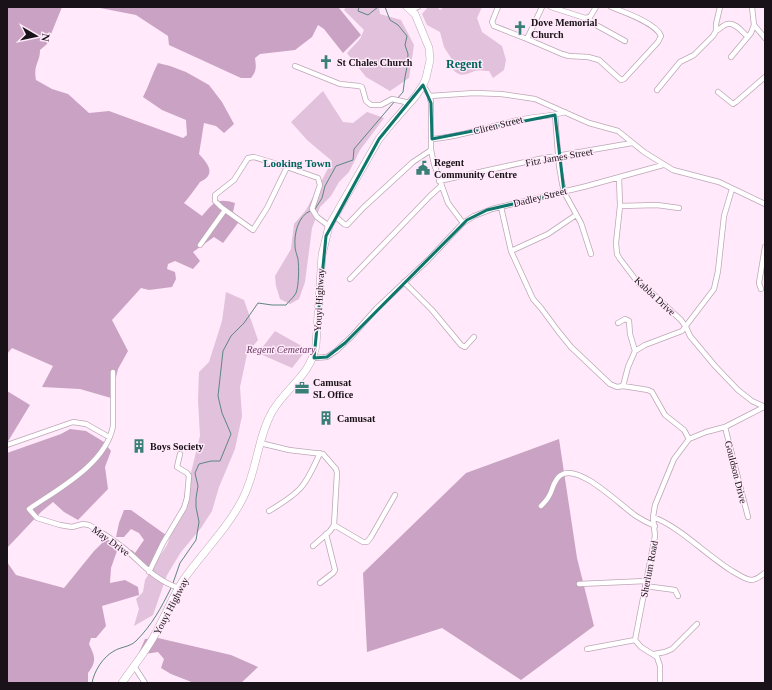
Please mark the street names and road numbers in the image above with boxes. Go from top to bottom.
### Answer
street label: Cliren Street [472,113,524,136]
street label: Fitz James Street [524,146,594,168]
street label: Dadley Street [512,185,568,209]
street label: Youyi Highway [312,268,326,332]
street label: Kabba Drive [632,274,678,318]
street label: Gouldson Drive [723,440,749,505]
street label: May Drive [90,524,132,559]
street label: Sherlum Road [638,540,660,598]
street label: Youyi Highway [151,576,191,636]

